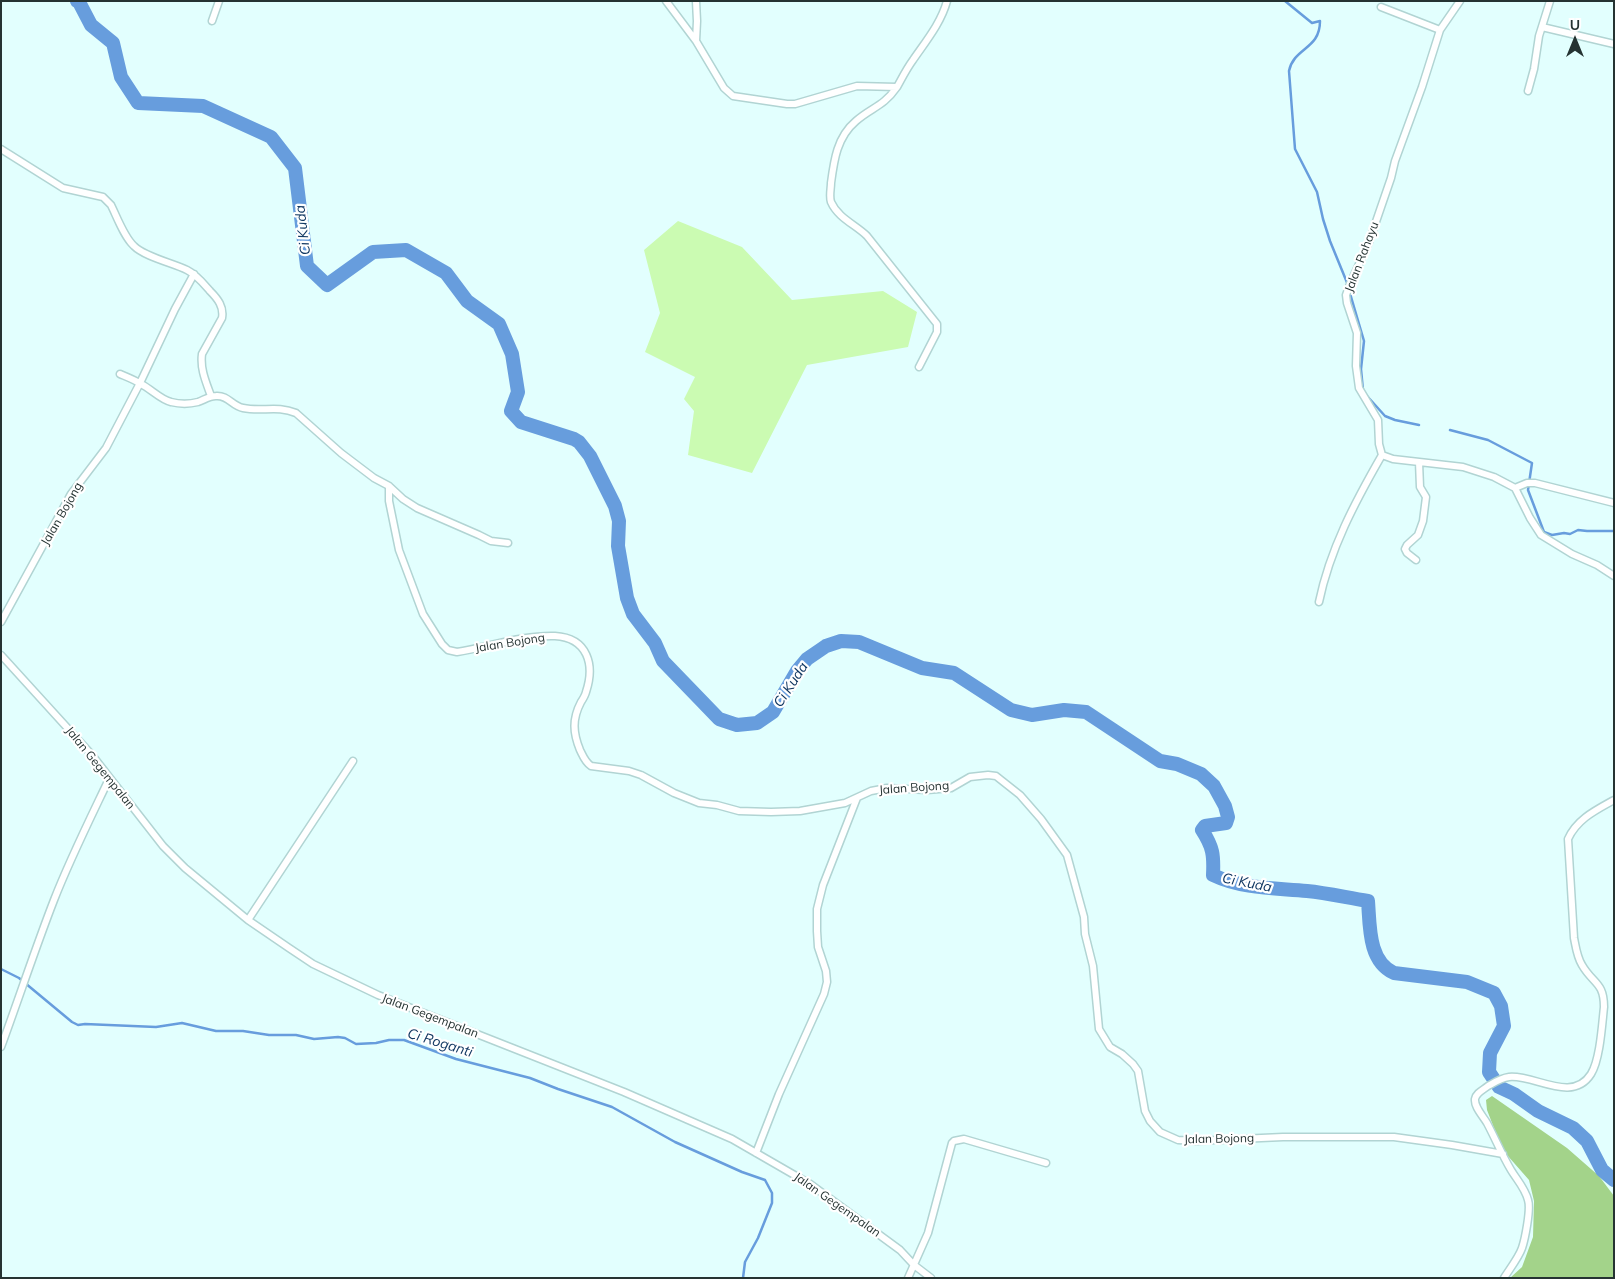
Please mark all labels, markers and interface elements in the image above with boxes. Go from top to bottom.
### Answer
north arrow [1550,15,1600,65]
text: U [1570,16,1580,34]
water label: Ci Kuda [292,204,314,256]
street label: Jalan Rahayu [1342,220,1382,294]
street label: Jalan Bojong [38,480,86,548]
street label: Jalan Bojong [474,630,546,656]
water label: Ci Kuda [770,659,812,711]
street label: Jalan Gegempalan [62,724,138,812]
street label: Jalan Bojong [878,778,950,798]
water label: Ci Kuda [1221,870,1273,896]
street label: Jalan Gegempalan [380,991,480,1041]
water label: Ci Roganti [405,1025,475,1061]
street label: Jalan Bojong [1184,1131,1254,1147]
street label: Jalan Gegempalan [791,1170,883,1240]

